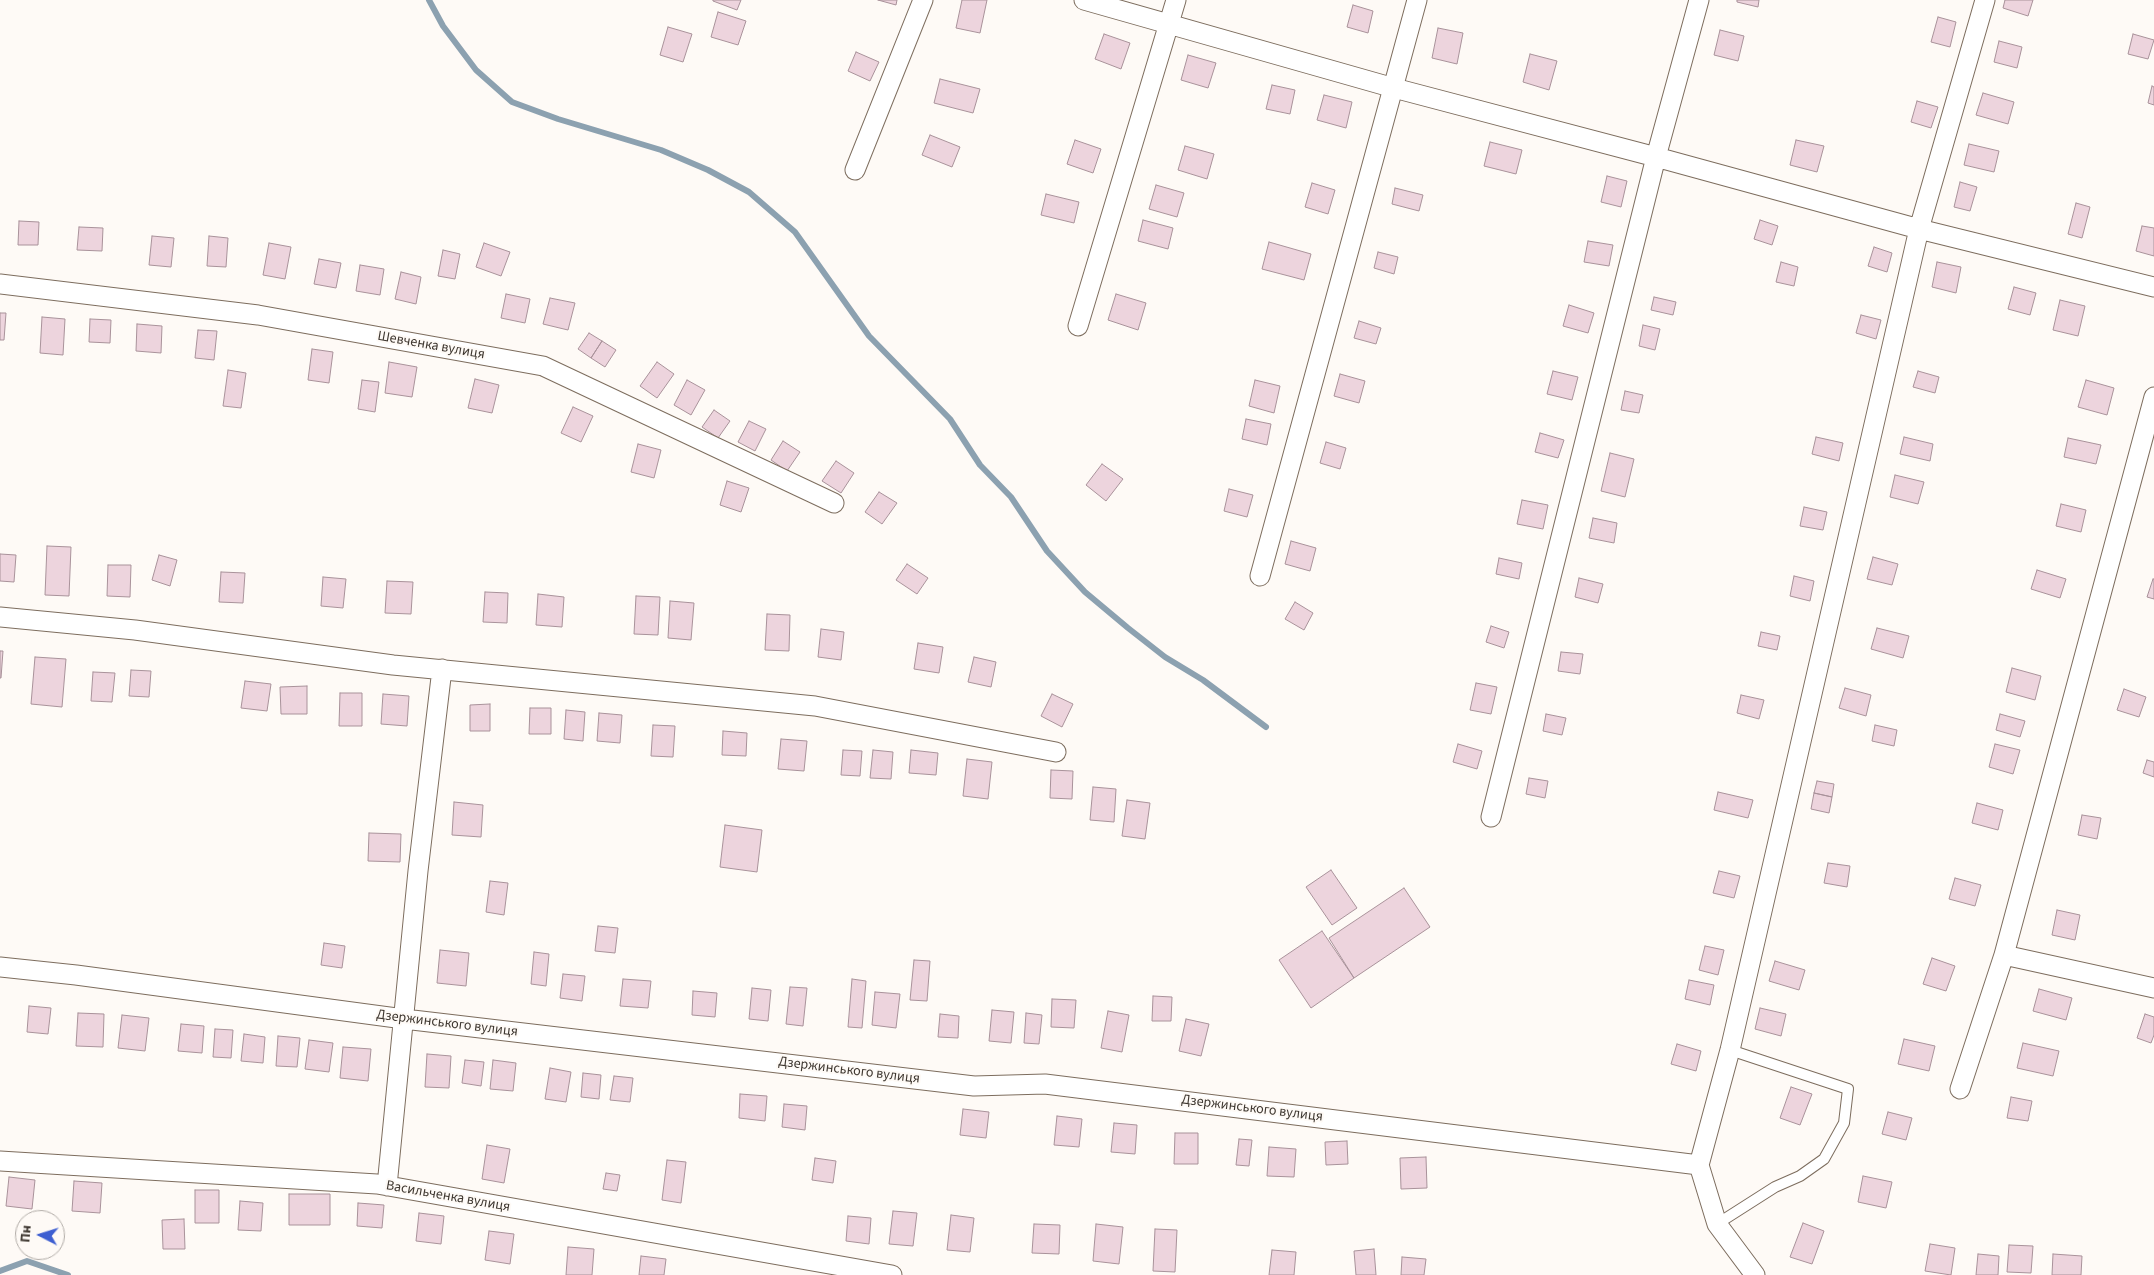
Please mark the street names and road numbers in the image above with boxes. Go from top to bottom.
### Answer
street label: Шевченка вулиця [376,328,486,364]
street label: Дзержинського вулиця [375,1007,519,1041]
street label: Дзержинського вулиця [777,1054,921,1088]
street label: Дзержинського вулиця [1180,1092,1324,1126]
street label: Васильченка вулиця [385,1178,511,1216]

